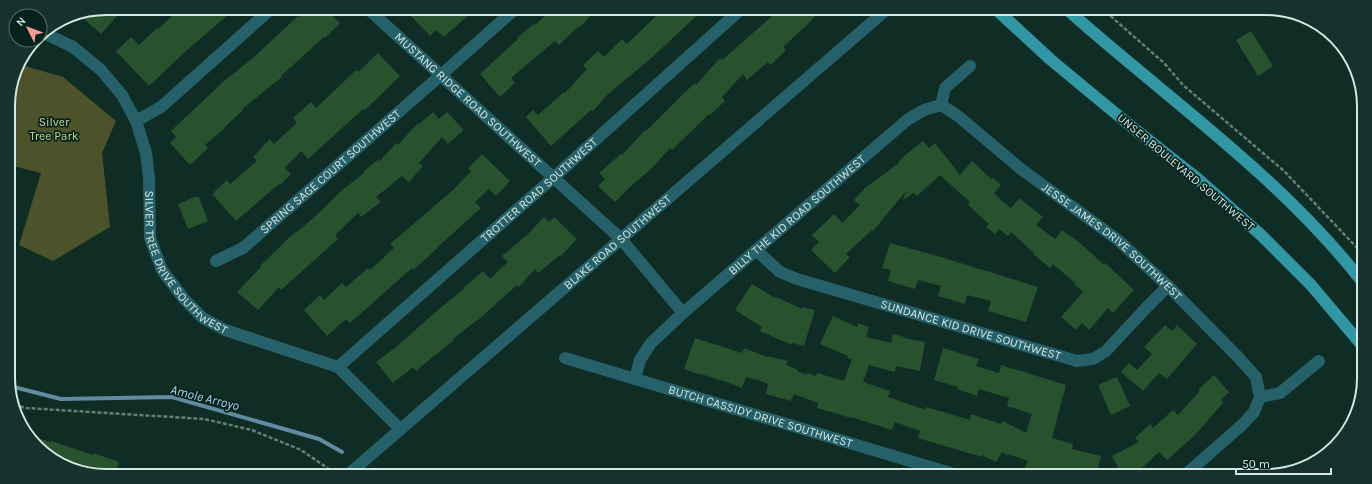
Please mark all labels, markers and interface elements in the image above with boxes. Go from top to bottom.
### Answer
north arrow [8,8,48,48]
text: N [13,14,28,29]
street label: MUSTANG RIDGE ROAD SOUTHWEST [392,30,544,170]
street label: SPRING SAGE COURT SOUTHWEST [257,107,403,237]
street label: UNSER BOULEVARD SOUTHWEST [1115,111,1257,233]
park label: Silver Tree Park [30,115,79,143]
street label: TROTTER ROAD SOUTHWEST [478,135,600,245]
street label: BILLY THE KID ROAD SOUTHWEST [725,152,868,278]
street label: JESSE JAMES DRIVE SOUTHWEST [1039,180,1185,303]
street label: SILVER TREE DRIVE SOUTHWEST [142,190,230,337]
street label: BLAKE ROAD SOUTHWEST [561,192,674,292]
street label: SUNDANCE KID DRIVE SOUTHWEST [879,297,1063,363]
water label: Amole Arroyo [169,382,241,413]
street label: BUTCH CASSIDY DRIVE SOUTHWEST [667,382,854,450]
scale bar [1236,450,1331,476]
text: 50 m [1242,457,1270,471]

